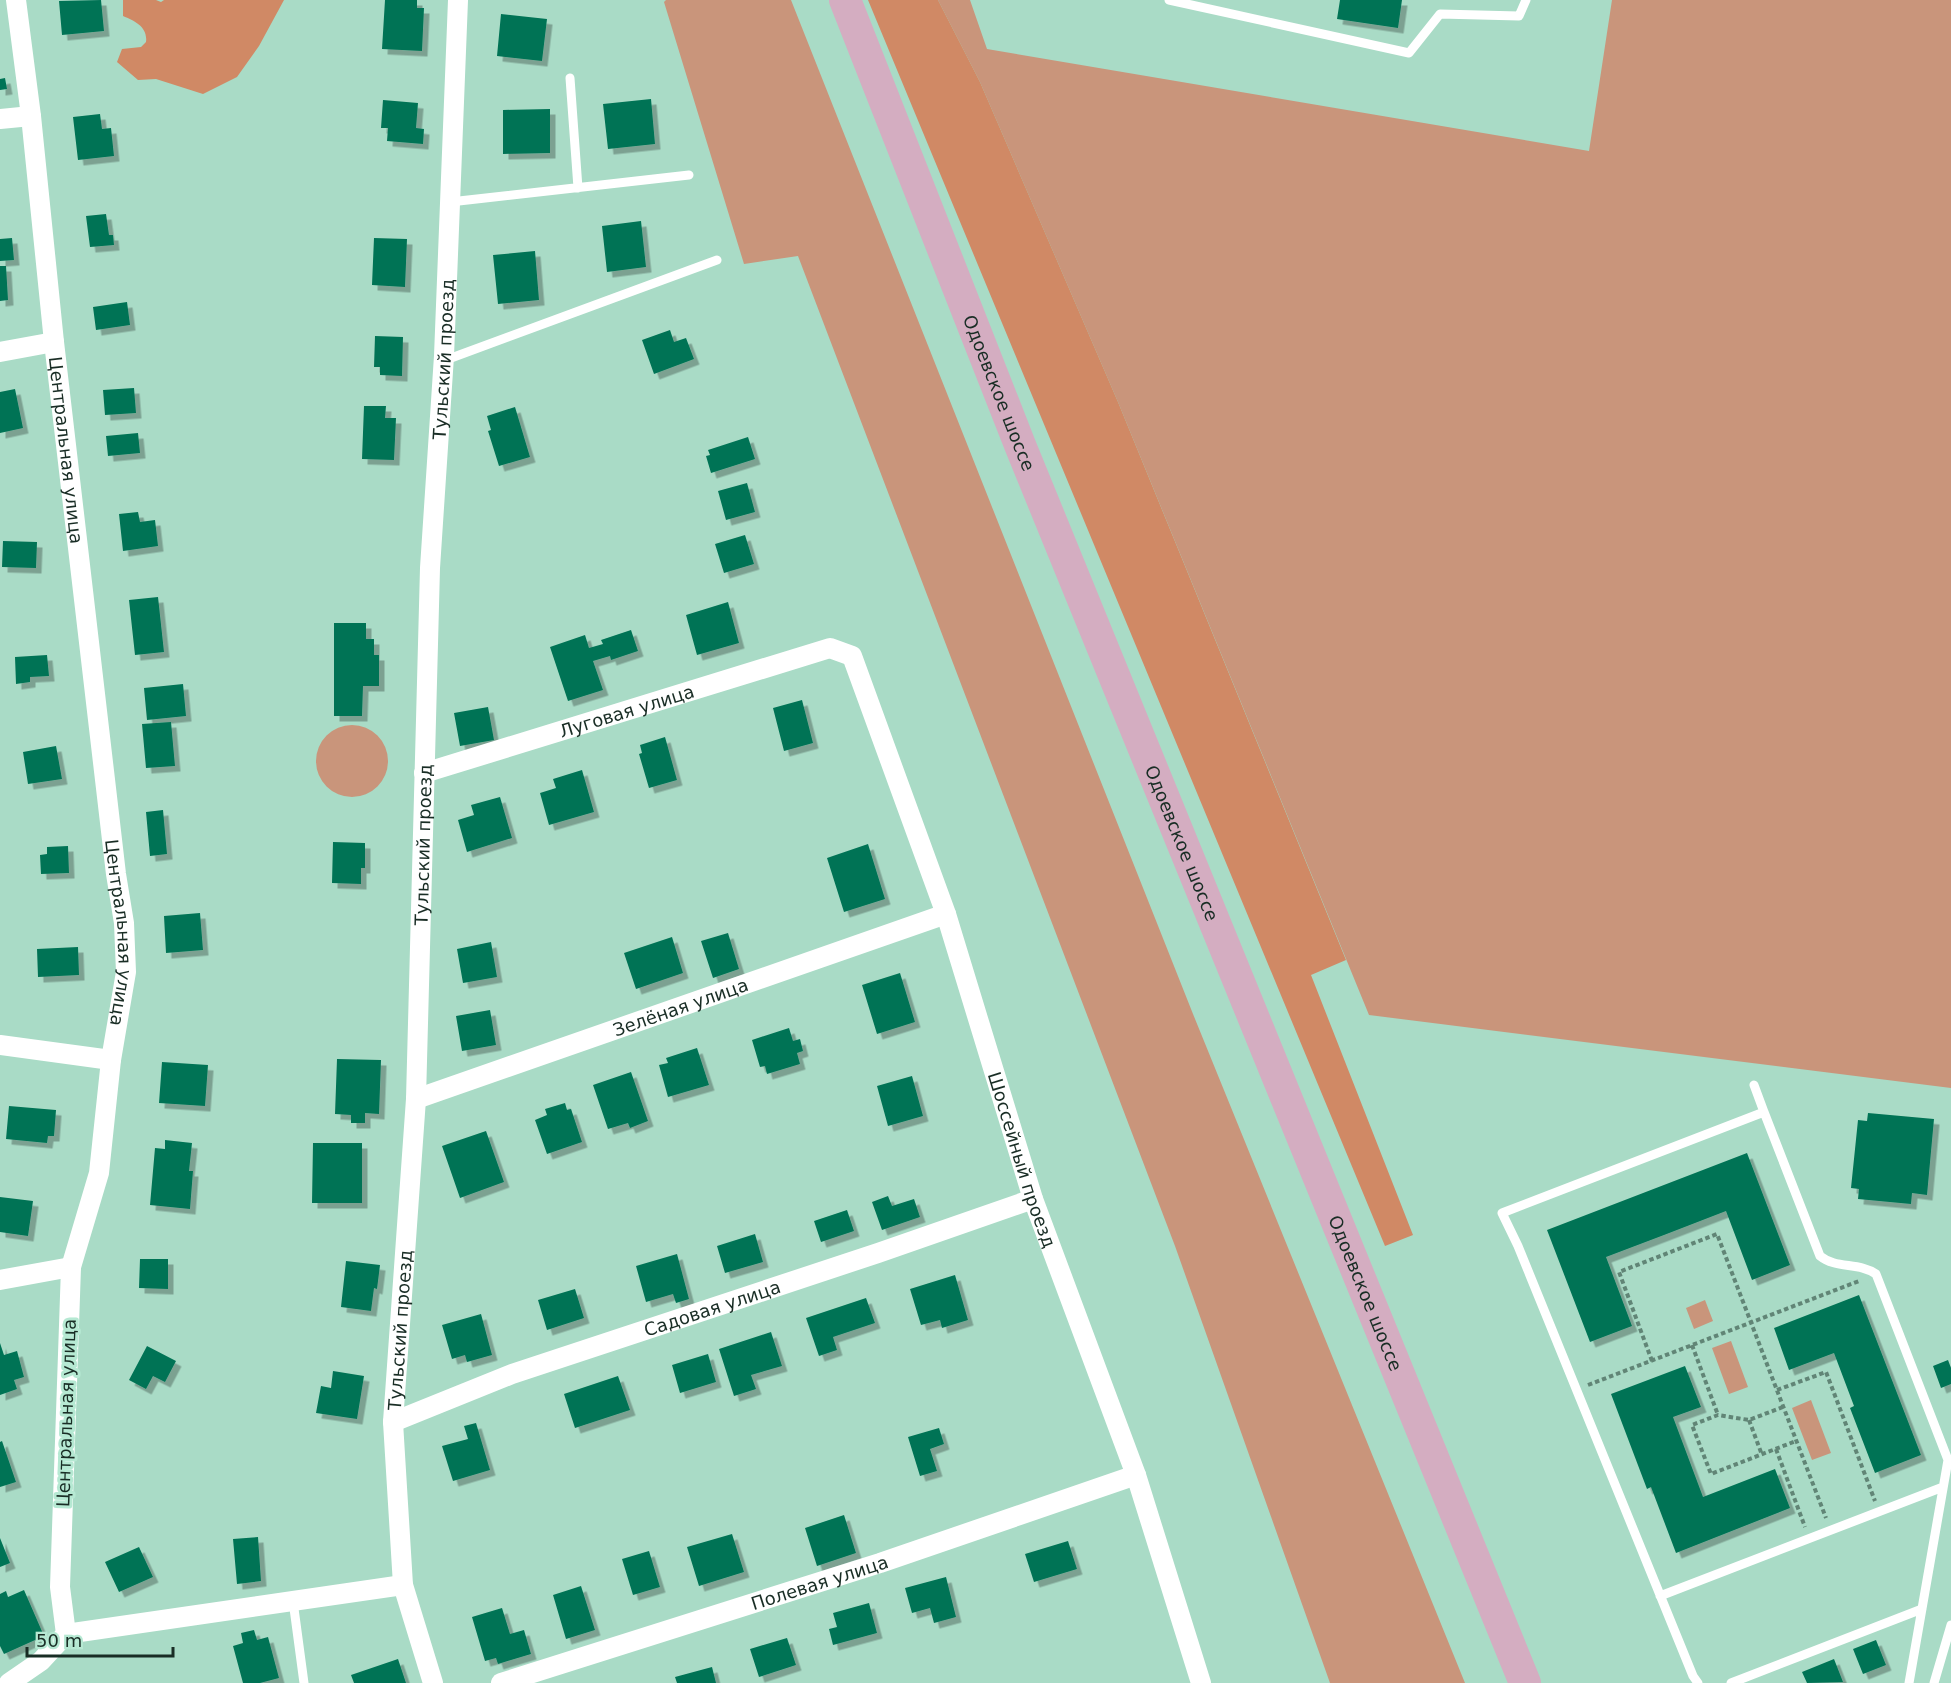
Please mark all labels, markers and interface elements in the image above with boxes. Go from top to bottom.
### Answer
street label: Тульский проезд [428,278,458,441]
street label: Одоевское шоссе [959,311,1040,474]
street label: Центральная улица [45,355,88,545]
street label: Луговая улица [557,680,697,741]
street label: Одоевское шоссе [1141,762,1223,924]
street label: Тульский проезд [410,764,435,926]
street label: Центральная улица [102,838,137,1028]
street label: Зелёная улица [610,973,751,1040]
street label: Шоссейный проезд [984,1069,1061,1250]
street label: Одоевское шоссе [1325,1212,1407,1374]
street label: Тульский проезд [383,1249,416,1412]
street label: Садовая улица [641,1276,783,1340]
street label: Центральная улица [52,1319,80,1507]
street label: Полевая улица [748,1551,891,1614]
scale bar [27,1620,172,1658]
text: 50 m [36,1630,82,1651]

